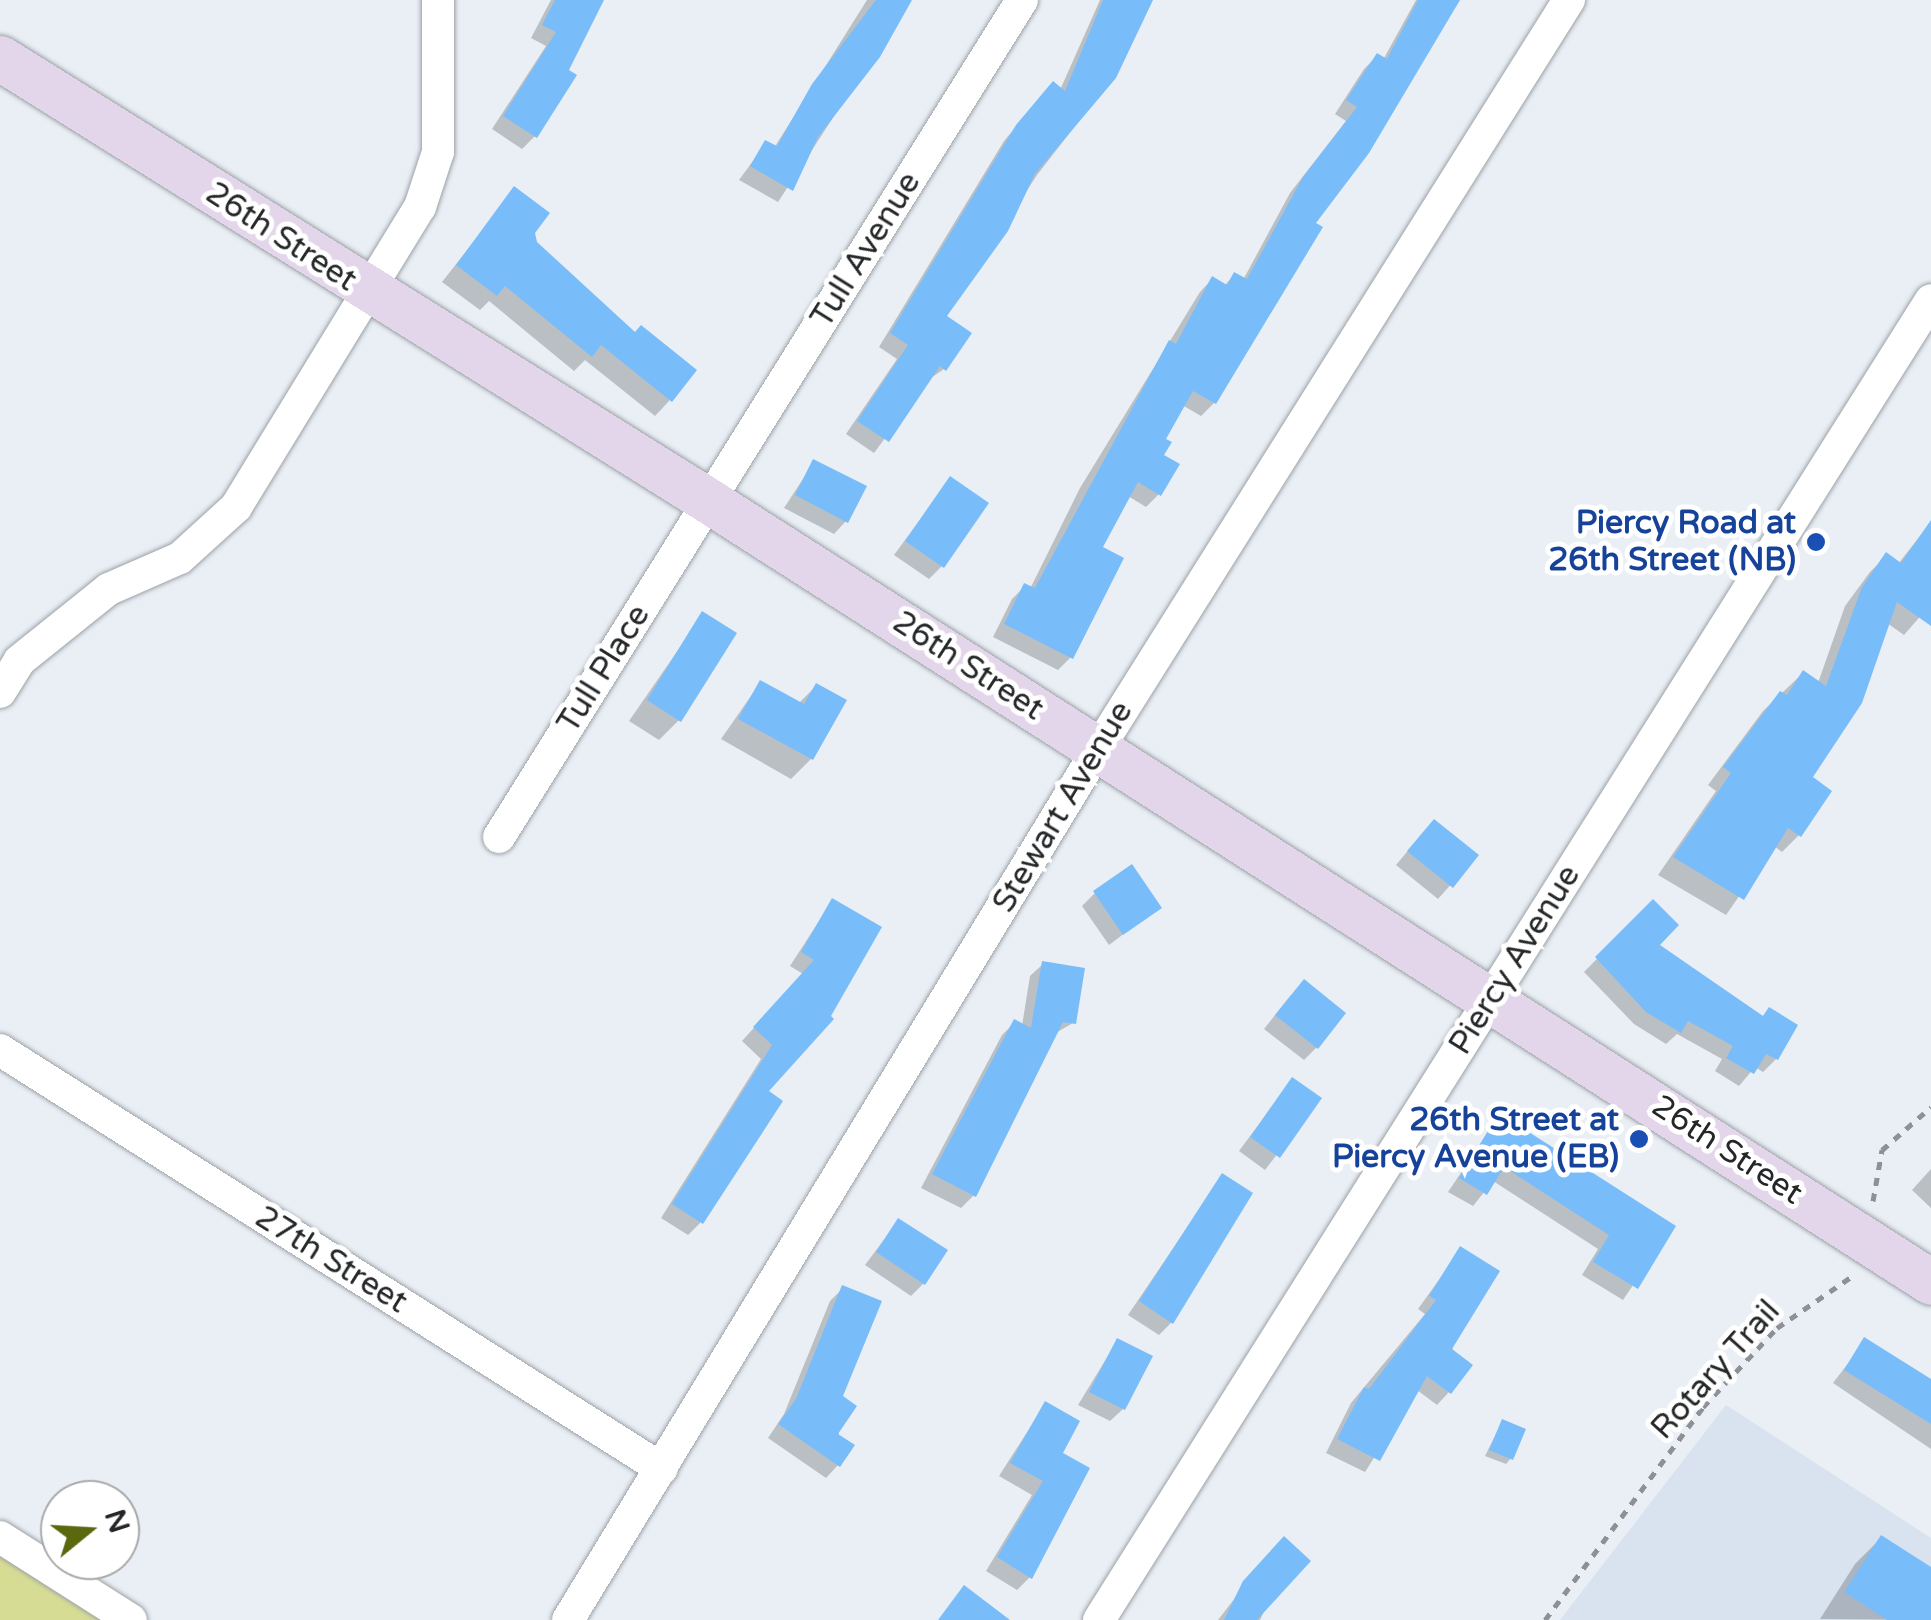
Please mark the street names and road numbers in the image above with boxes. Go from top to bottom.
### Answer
street label: Tull Avenue [803,165,929,335]
street label: 26th Street [199,174,363,300]
street label: Tull Place [550,598,658,740]
street label: 26th Street [886,603,1050,729]
street label: Stewart Avenue [985,694,1141,920]
street label: Piercy Avenue [1441,858,1589,1062]
street label: 26th Street [1645,1087,1809,1213]
street label: 27th Street [248,1198,414,1322]
street label: Rotary Trail [1644,1293,1788,1447]

